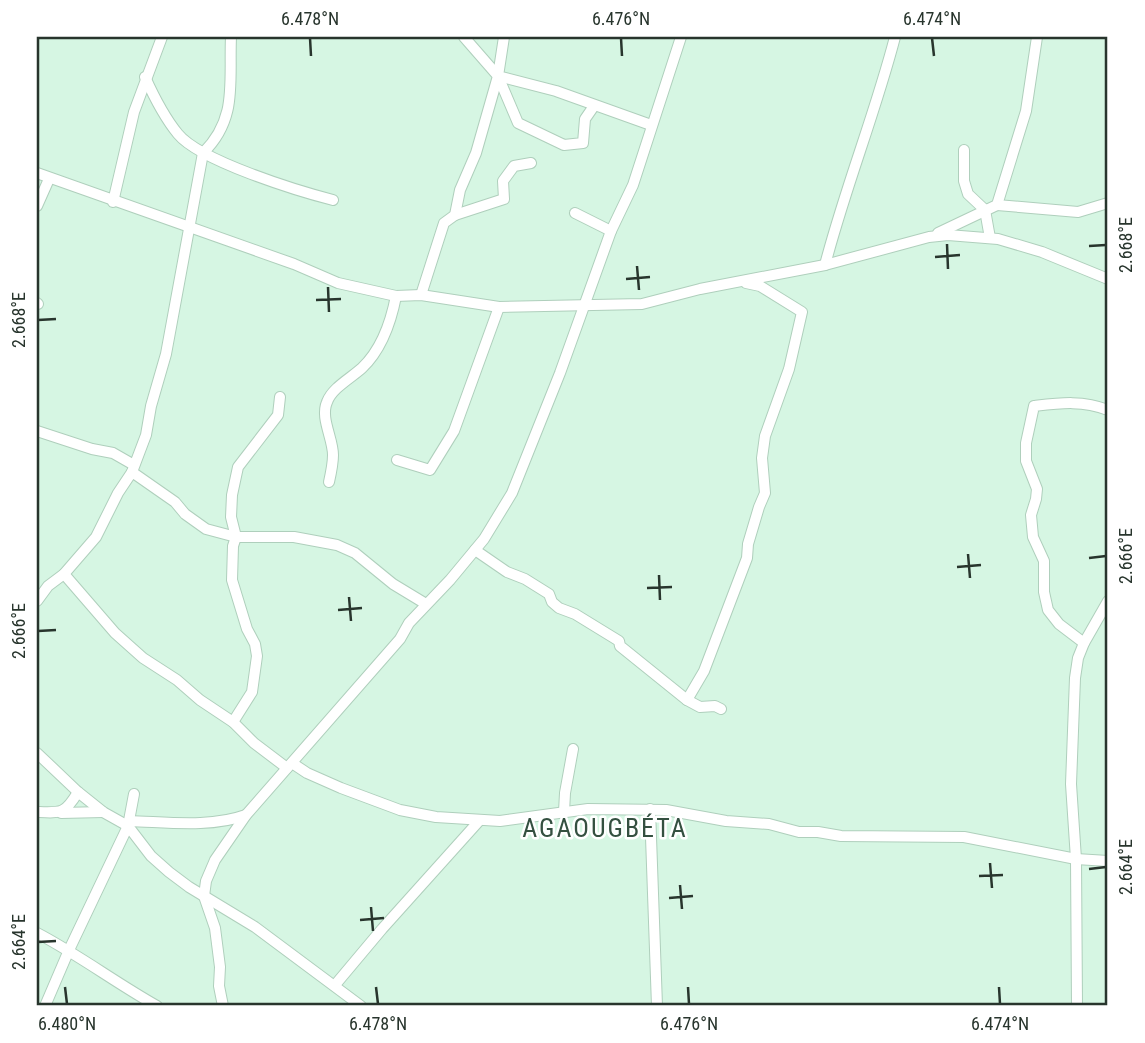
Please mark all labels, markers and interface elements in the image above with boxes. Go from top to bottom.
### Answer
text: 6.478°N [281,8,339,29]
text: 6.476°N [592,8,650,29]
text: 6.474°N [903,8,961,29]
text: 2.668°E [1115,217,1136,273]
text: 2.668°E [8,292,29,348]
text: 2.666°E [1115,528,1136,584]
text: 2.666°E [8,603,29,659]
district label: AGAOUGBÉTA [522,813,688,843]
text: 2.664°E [1115,839,1136,895]
text: 2.664°E [8,914,29,970]
text: 6.480°N [38,1013,96,1034]
text: 6.478°N [349,1013,407,1034]
text: 6.476°N [660,1013,718,1034]
text: 6.474°N [971,1013,1029,1034]

